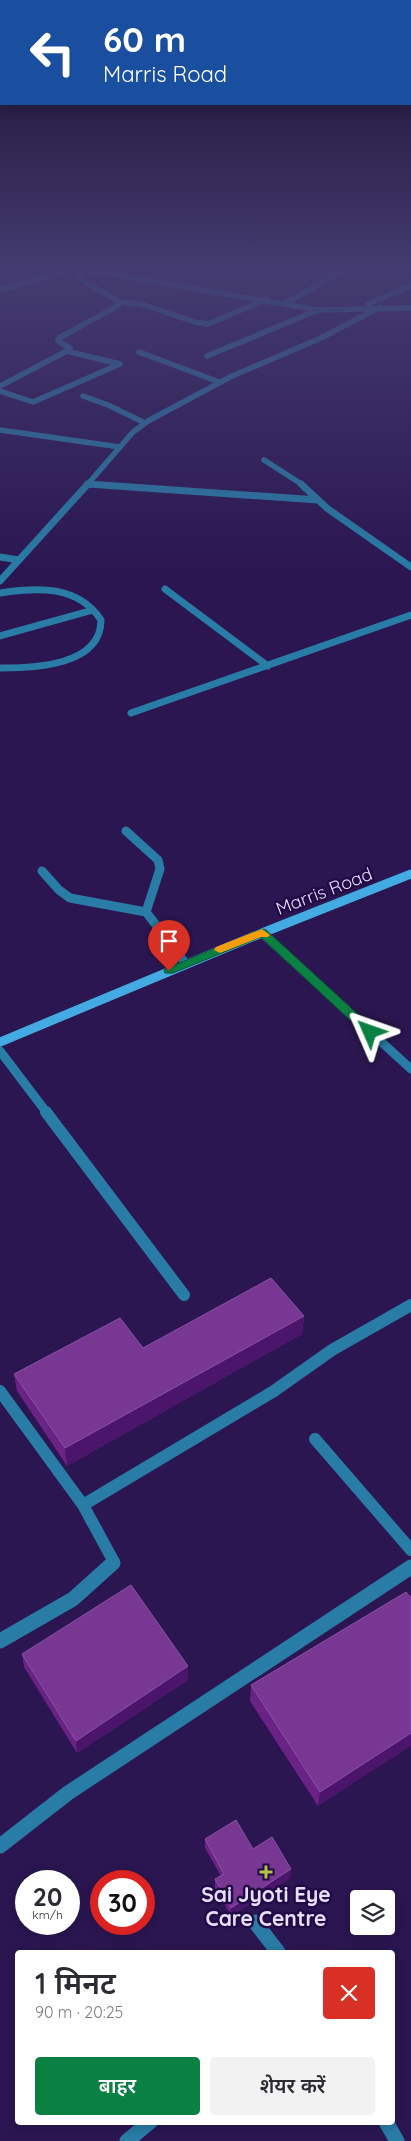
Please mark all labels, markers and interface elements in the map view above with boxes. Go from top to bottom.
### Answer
text: 60 m [103,17,186,61]
icon: left [20,20,85,85]
text: Marris Road [103,60,227,88]
street label: Marris Road [272,862,376,920]
pin [148,920,190,971]
icon: arrive [155,927,183,955]
position arrow [343,1005,395,1057]
marker: Sai Jyoti Eye Care Centre [259,1865,273,1879]
speed limit sign: 30 [90,1870,155,1935]
text: 20 [33,1881,62,1912]
place label: Sai Jyoti Eye Care Centre [201,1881,331,1931]
map controls [350,1890,395,1935]
button: layers [350,1890,395,1935]
text: km/h [32,1907,63,1922]
text: 1 मिनट [35,1964,116,2002]
button: close [323,1967,375,2019]
text: 90 m · 20:25 [35,2002,123,2022]
button: बाहर [35,2057,200,2115]
button: शेयर करें [210,2057,375,2115]

